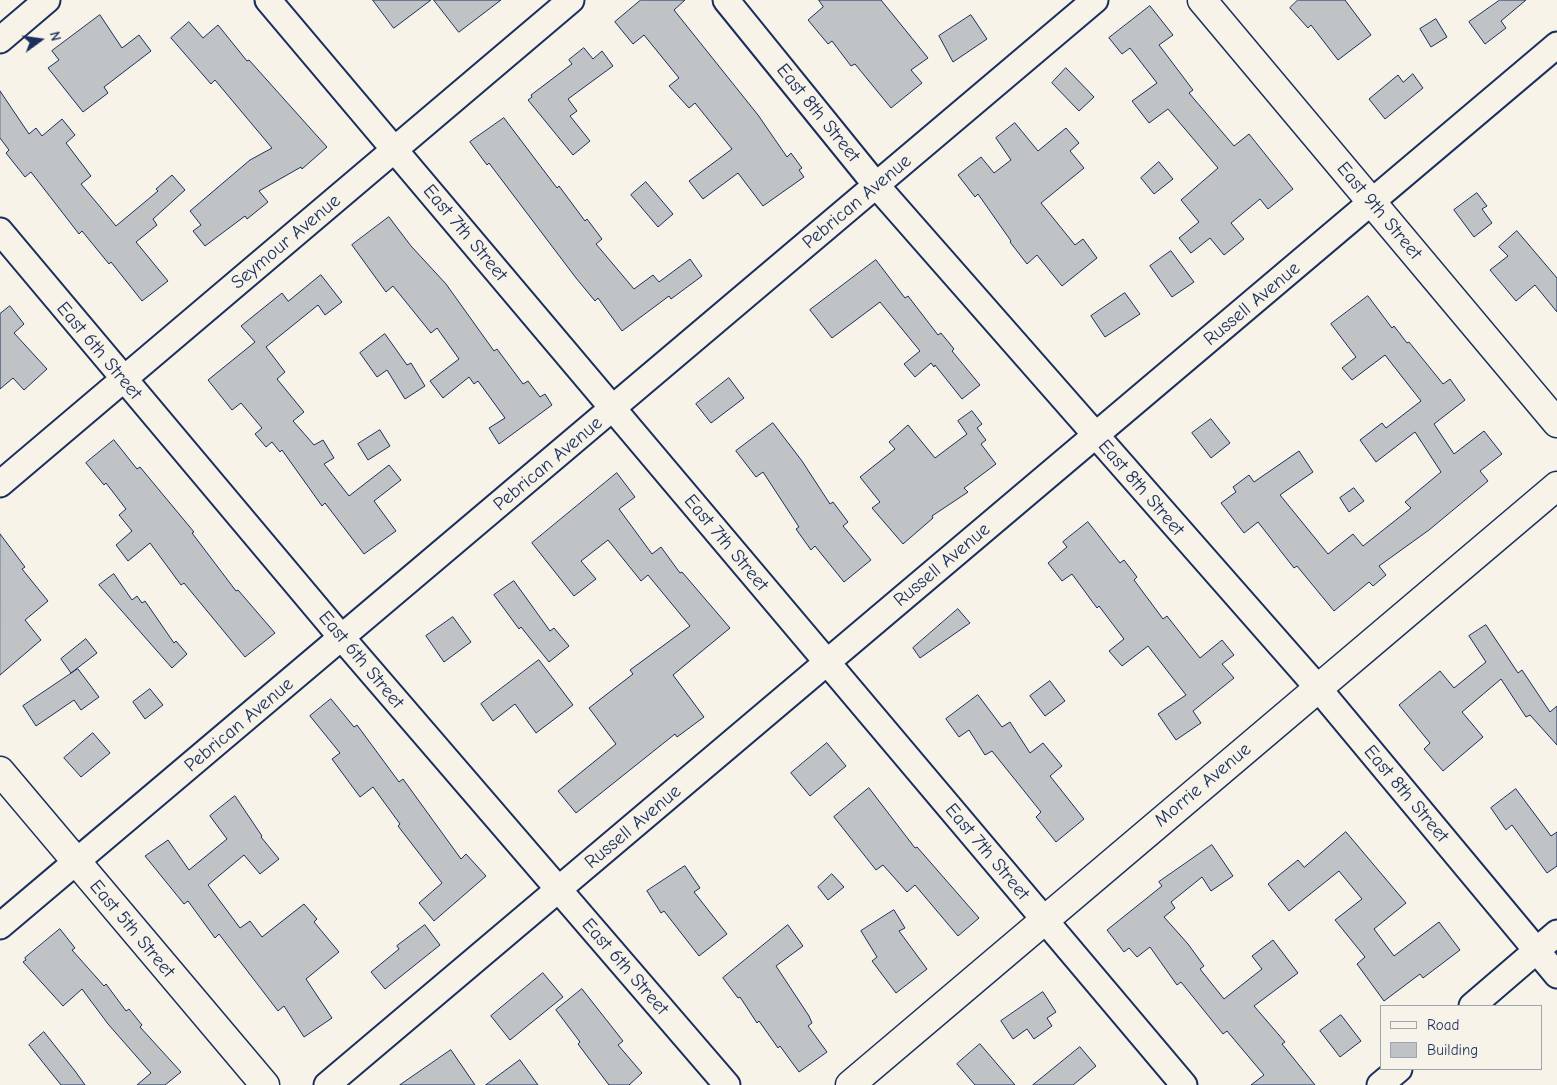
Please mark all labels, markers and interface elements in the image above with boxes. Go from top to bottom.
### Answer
north arrow [15,15,65,65]
text: N [46,30,64,43]
street label: East 8th Street [771,59,865,167]
street label: Pebrican Avenue [798,150,916,254]
street label: East 9th Street [1332,157,1426,265]
street label: East 7th Street [418,180,512,286]
street label: Seymour Avenue [227,190,345,294]
street label: Russell Avenue [1199,257,1305,351]
street label: East 6th Street [51,297,147,405]
street label: Pebrican Avenue [489,412,607,516]
street label: East 8th Street [1093,435,1189,541]
street label: East 7th Street [679,490,773,596]
street label: Russell Avenue [889,518,995,612]
street label: East 6th Street [313,606,409,714]
street label: Pebrican Avenue [180,673,298,777]
street label: Morrie Avenue [1150,738,1256,832]
street label: East 8th Street [1359,741,1453,847]
street label: Russell Avenue [580,780,686,874]
street label: East 7th Street [940,799,1034,905]
street label: East 5th Street [84,875,180,983]
street label: East 6th Street [577,914,673,1020]
legend [1380,1005,1542,1070]
text: Road [1427,1016,1459,1034]
text: Building [1427,1041,1478,1059]

